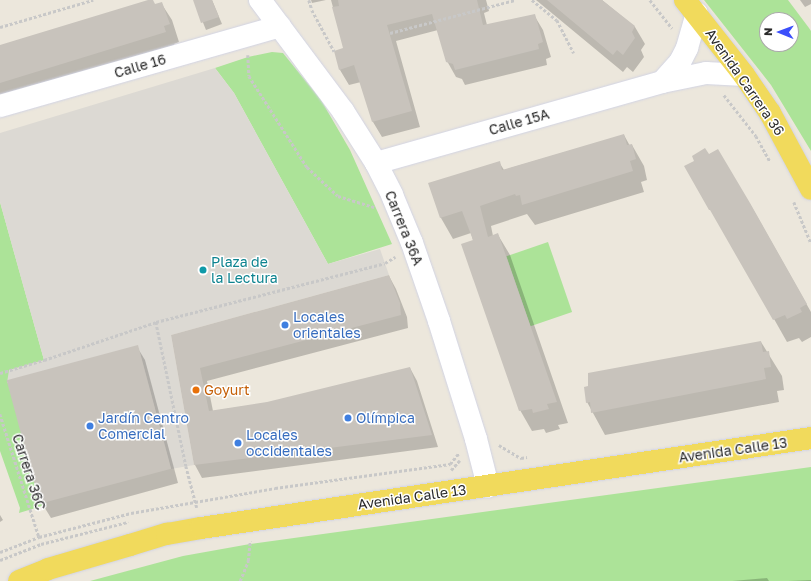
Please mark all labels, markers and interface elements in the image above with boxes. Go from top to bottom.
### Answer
north arrow [759,12,799,52]
street label: Avenida Carrera 36 [702,25,788,139]
text: N [761,27,774,36]
street label: Calle 16 [112,51,168,81]
street label: Calle 15A [487,105,551,139]
street label: Carrera 36A [381,188,427,268]
place label: Plaza de la Lectura [211,254,278,286]
marker: Plaza de la Lectura [198,265,208,275]
place label: Locales orientales [293,309,361,342]
marker: Locales orientales [280,320,290,330]
place label: Goyurt [204,382,250,398]
marker: Goyurt [191,385,201,395]
place label: Jardín Centro Comercial [98,410,189,442]
place label: Olímpica [356,410,415,426]
marker: Olímpica [343,413,353,423]
marker: Jardín Centro Comercial [85,421,95,431]
place label: Locales occidentales [246,427,332,460]
street label: Carrera 36C [9,432,49,512]
street label: Avenida Calle 13 [678,434,788,466]
marker: Locales occidentales [233,438,243,448]
street label: Avenida Calle 13 [357,481,467,513]

